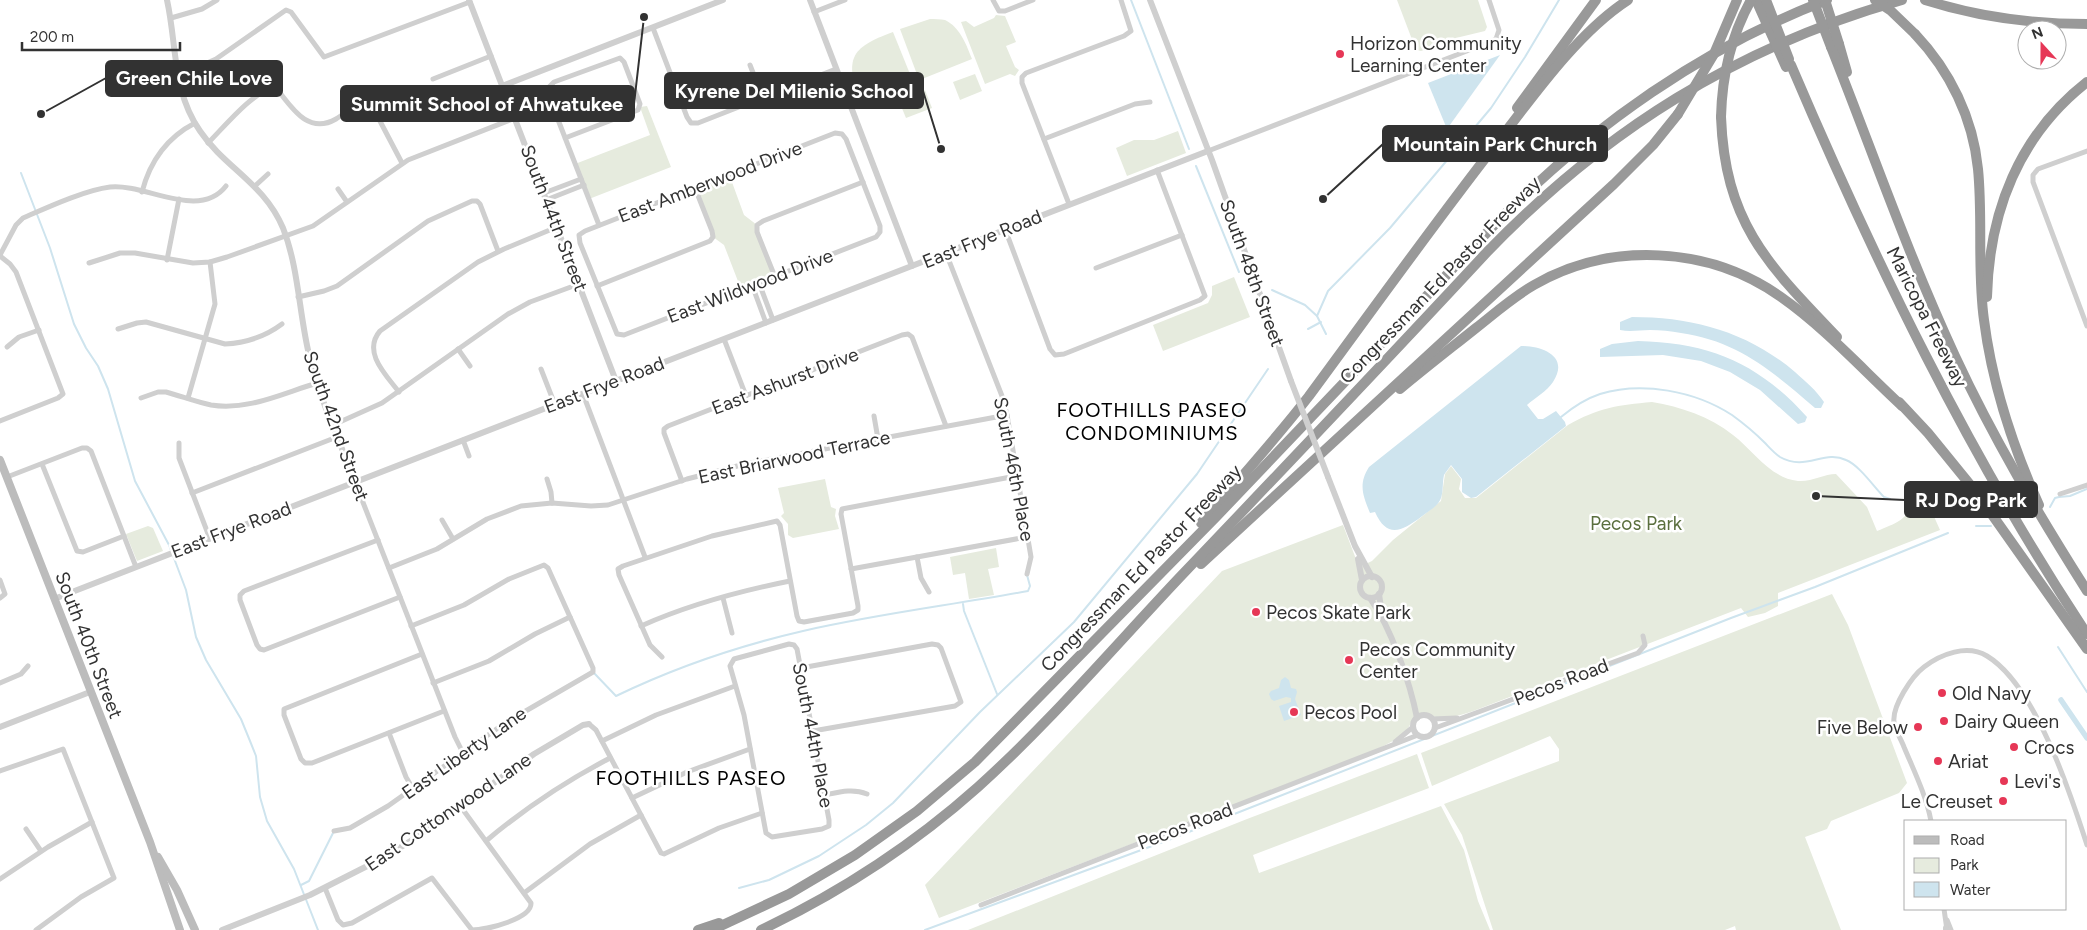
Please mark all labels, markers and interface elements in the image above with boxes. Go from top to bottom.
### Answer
scale bar [22,20,180,52]
north arrow [2017,20,2067,70]
text: N [2029,23,2046,43]
text: 200 m [30,28,74,46]
place label: Horizon Community Learning Center [1350,32,1522,77]
marker: Horizon Community Learning Center [1334,48,1346,60]
callout: Green Chile Love [106,61,282,96]
text: Green Chile Love [116,66,272,90]
callout: Kyrene Del Milenio School [665,73,923,108]
text: Kyrene Del Milenio School [675,79,913,103]
callout: Summit School of Ahwatukee [341,86,634,121]
text: Summit School of Ahwatukee [351,92,623,116]
callout: Mountain Park Church [1383,126,1607,161]
text: Mountain Park Church [1393,132,1597,156]
street label: East Amberwood Drive [615,136,805,228]
street label: South 44th Street [515,142,593,294]
street label: Congressman Ed Pastor Freeway [1335,172,1545,388]
street label: South 48th Street [1215,196,1289,350]
street label: East Frye Road [919,205,1045,273]
street label: Maricopa Freeway [1882,243,1972,391]
street label: East Wildwood Drive [664,244,836,328]
street label: East Ashurst Drive [708,342,862,420]
street label: South 42nd Street [298,348,374,504]
street label: East Frye Road [541,352,667,418]
street label: South 46th Place [989,395,1039,543]
district label: FOOTHILLS PASEO CONDOMINIUMS [1057,398,1247,445]
street label: East Briarwood Terrace [696,425,892,489]
street label: Congressman Ed Pastor Freeway [1036,460,1246,676]
callout: RJ Dog Park [1905,482,2037,517]
text: RJ Dog Park [1915,488,2027,512]
street label: East Frye Road [168,497,294,563]
park label: Pecos Park [1590,512,1683,535]
street label: South 40th Street [50,568,128,722]
place label: Pecos Skate Park [1266,601,1412,624]
marker: Pecos Skate Park [1250,606,1262,618]
place label: Pecos Community Center [1359,638,1515,683]
street label: Pecos Road [1510,653,1612,711]
marker: Pecos Community Center [1343,654,1355,666]
street label: South 44th Place [788,660,838,810]
place label: Old Navy [1952,682,2031,705]
marker: Old Navy [1936,687,1948,699]
place label: Pecos Pool [1304,701,1397,724]
street label: East Liberty Lane [397,702,531,804]
marker: Pecos Pool [1288,706,1300,718]
place label: Dairy Queen [1954,710,2059,733]
marker: Dairy Queen [1938,715,1950,727]
place label: Five Below [1817,716,1908,739]
marker: Five Below [1912,721,1924,733]
place label: Crocs [2024,736,2074,759]
marker: Crocs [2008,741,2020,753]
street label: East Cottonwood Lane [361,748,535,876]
place label: Ariat [1948,750,1989,773]
marker: Ariat [1932,755,1944,767]
district label: FOOTHILLS PASEO [596,766,786,790]
place label: Levi's [2014,770,2061,793]
marker: Levi's [1998,775,2010,787]
place label: Le Creuset [1901,790,1993,813]
marker: Le Creuset [1997,795,2009,807]
street label: Pecos Road [1134,797,1236,855]
legend [1904,820,2067,910]
text: Road [1950,831,1985,849]
text: Park [1950,856,1979,874]
text: Water [1950,881,1990,899]

